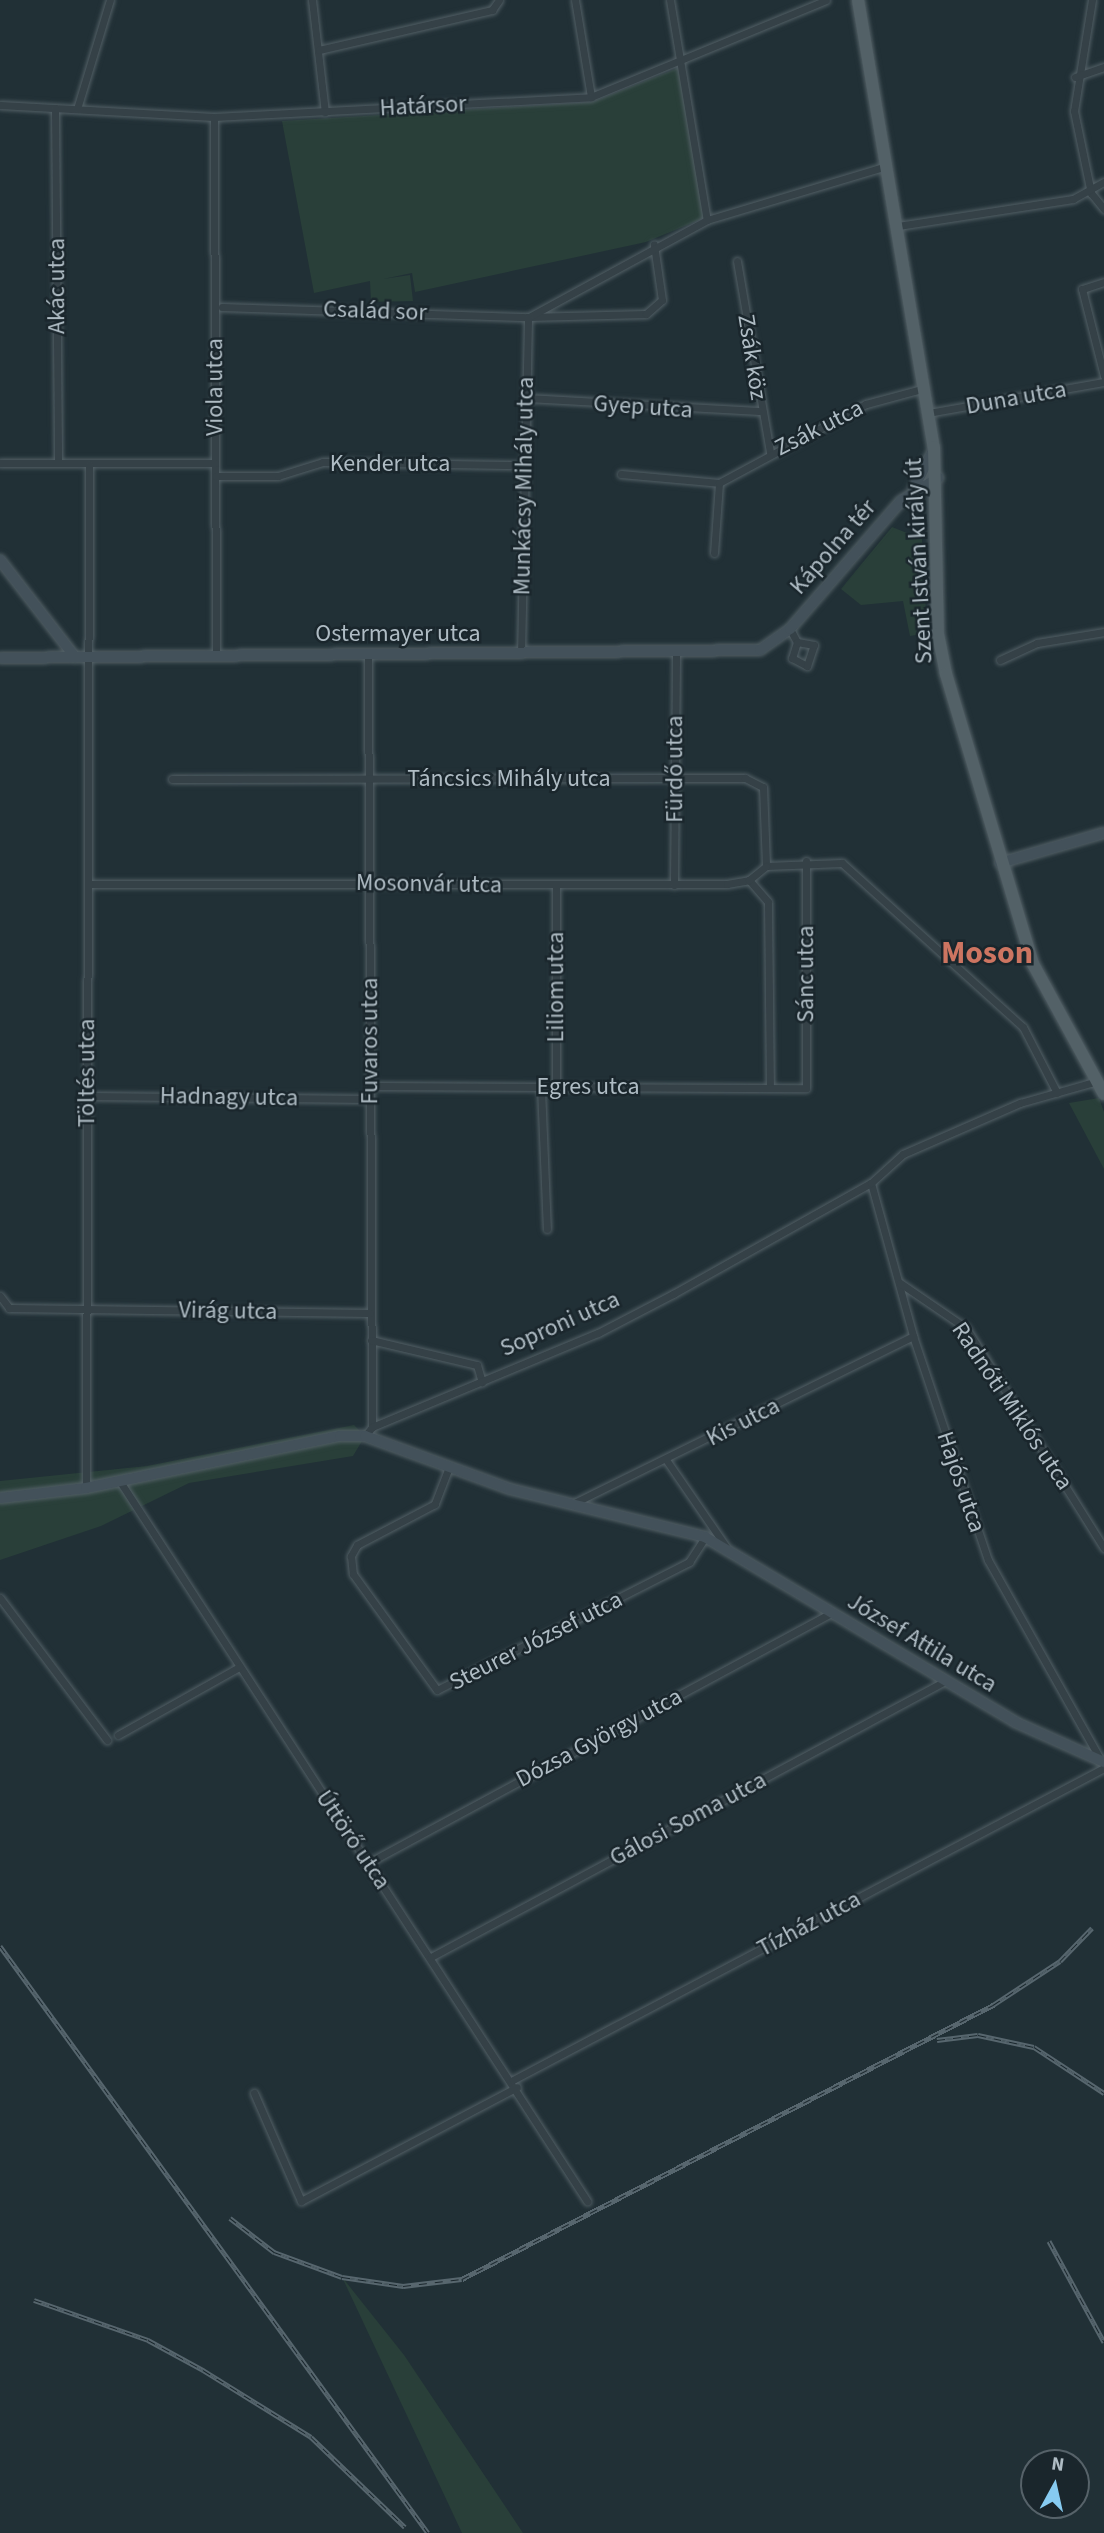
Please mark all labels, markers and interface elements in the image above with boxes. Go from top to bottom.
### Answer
street label: Határsor [379,89,467,123]
street label: Akác utca [43,238,71,334]
street label: Család sor [323,295,427,327]
street label: Zsák köz [731,312,773,402]
street label: Viola utca [201,338,229,436]
street label: Duna utca [964,375,1068,421]
street label: Munkácsy Mihály utca [508,376,540,596]
street label: Gyep utca [592,389,694,425]
street label: Zsák utca [770,394,868,462]
street label: Kender utca [330,450,450,478]
street label: Szent István király út [899,457,939,665]
street label: Kápolna tér [784,494,882,600]
street label: Ostermayer utca [315,620,481,648]
street label: Fürdő utca [661,715,689,823]
street label: Táncsics Mihály utca [407,765,611,793]
street label: Mosonvár utca [356,868,502,900]
street label: Sánc utca [792,925,820,1023]
street label: Liliom utca [542,932,570,1042]
district label: Moson [941,934,1033,972]
street label: Fuvaros utca [356,978,384,1104]
street label: Töltés utca [73,1019,101,1127]
street label: Egres utca [536,1073,640,1101]
street label: Hadnagy utca [160,1081,298,1113]
street label: Soproni utca [496,1285,624,1363]
street label: Virág utca [178,1296,278,1326]
street label: Radnóti Miklós utca [945,1317,1079,1495]
street label: Kis utca [702,1391,784,1453]
street label: Hajós utca [930,1428,992,1536]
street label: Steurer József utca [445,1585,627,1697]
street label: József Attila utca [842,1587,1002,1699]
street label: Dózsa György utca [511,1682,687,1794]
street label: Gálosi Soma utca [605,1766,771,1872]
street label: Úttörő utca [309,1785,397,1895]
street label: Tízház utca [752,1885,866,1963]
north arrow [1020,2449,1090,2519]
text: N [1050,2450,1066,2479]

